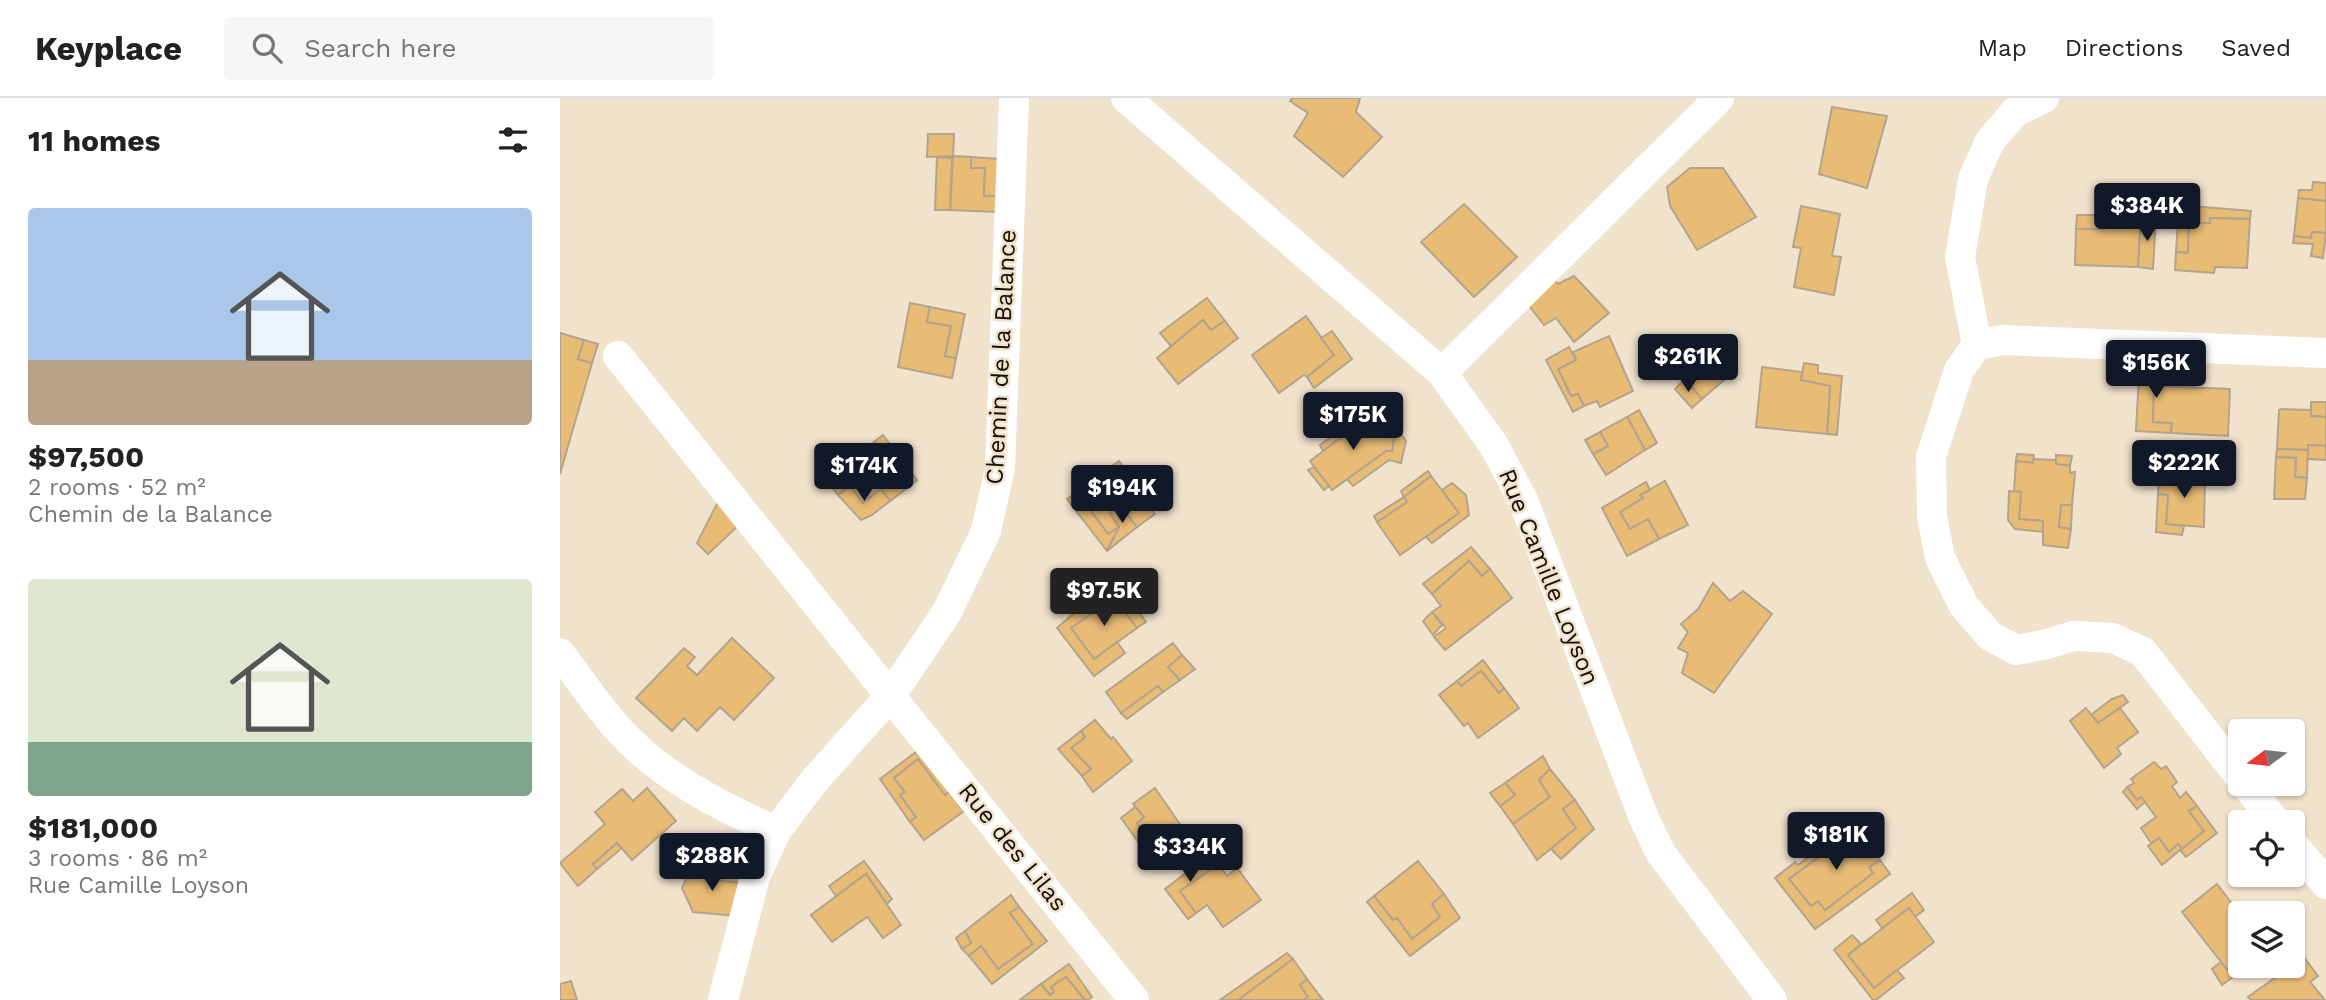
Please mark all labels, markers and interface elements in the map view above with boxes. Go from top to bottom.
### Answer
search box [224,17,714,80]
text: Keyplace [35,29,182,68]
icon: search [248,29,286,67]
text: Search here [304,33,457,63]
text: Map [1978,34,2027,62]
text: Directions [2065,34,2183,62]
text: Saved [2221,34,2291,62]
icon: filters [494,121,532,159]
text: 11 homes [28,123,161,158]
pin: $384K [2098,184,2196,243]
text: $384K [2110,192,2184,219]
street label: Chemin de la Balance [980,229,1022,485]
icon: home [217,253,343,379]
pin: $261K [1639,334,1737,394]
pin: $156K [2107,341,2205,400]
text: $261K [1654,343,1722,370]
text: $156K [2122,349,2190,376]
pin: $175K [1304,392,1402,452]
text: $175K [1319,401,1387,428]
text: $97,500 [28,439,144,474]
pin: $222K [2135,440,2233,500]
pin: $174K [815,444,913,503]
text: $222K [2148,449,2220,476]
text: $174K [830,452,898,479]
street label: Rue Camille Loyson [1493,465,1605,689]
pin: $194K [1073,466,1171,525]
text: 2 rooms · 52 m² [28,474,206,501]
text: $194K [1087,474,1157,501]
text: Chemin de la Balance [28,501,273,528]
pin: $97.5K [1047,568,1161,628]
text: $97.5K [1066,577,1142,604]
icon: home [217,624,343,750]
north arrow [2228,719,2305,796]
map controls [2228,719,2305,978]
street label: Rue des Lilas [953,777,1073,917]
text: $181,000 [28,810,158,845]
button: locate [2228,810,2305,887]
pin: $181K [1787,812,1885,872]
text: $181K [1804,821,1868,848]
pin: $334K [1141,824,1239,884]
text: $334K [1154,833,1226,860]
pin: $288K [663,834,761,893]
text: $288K [675,842,749,869]
text: 3 rooms · 86 m² [28,845,207,872]
text: Rue Camille Loyson [28,872,249,899]
button: layers [2228,901,2305,978]

